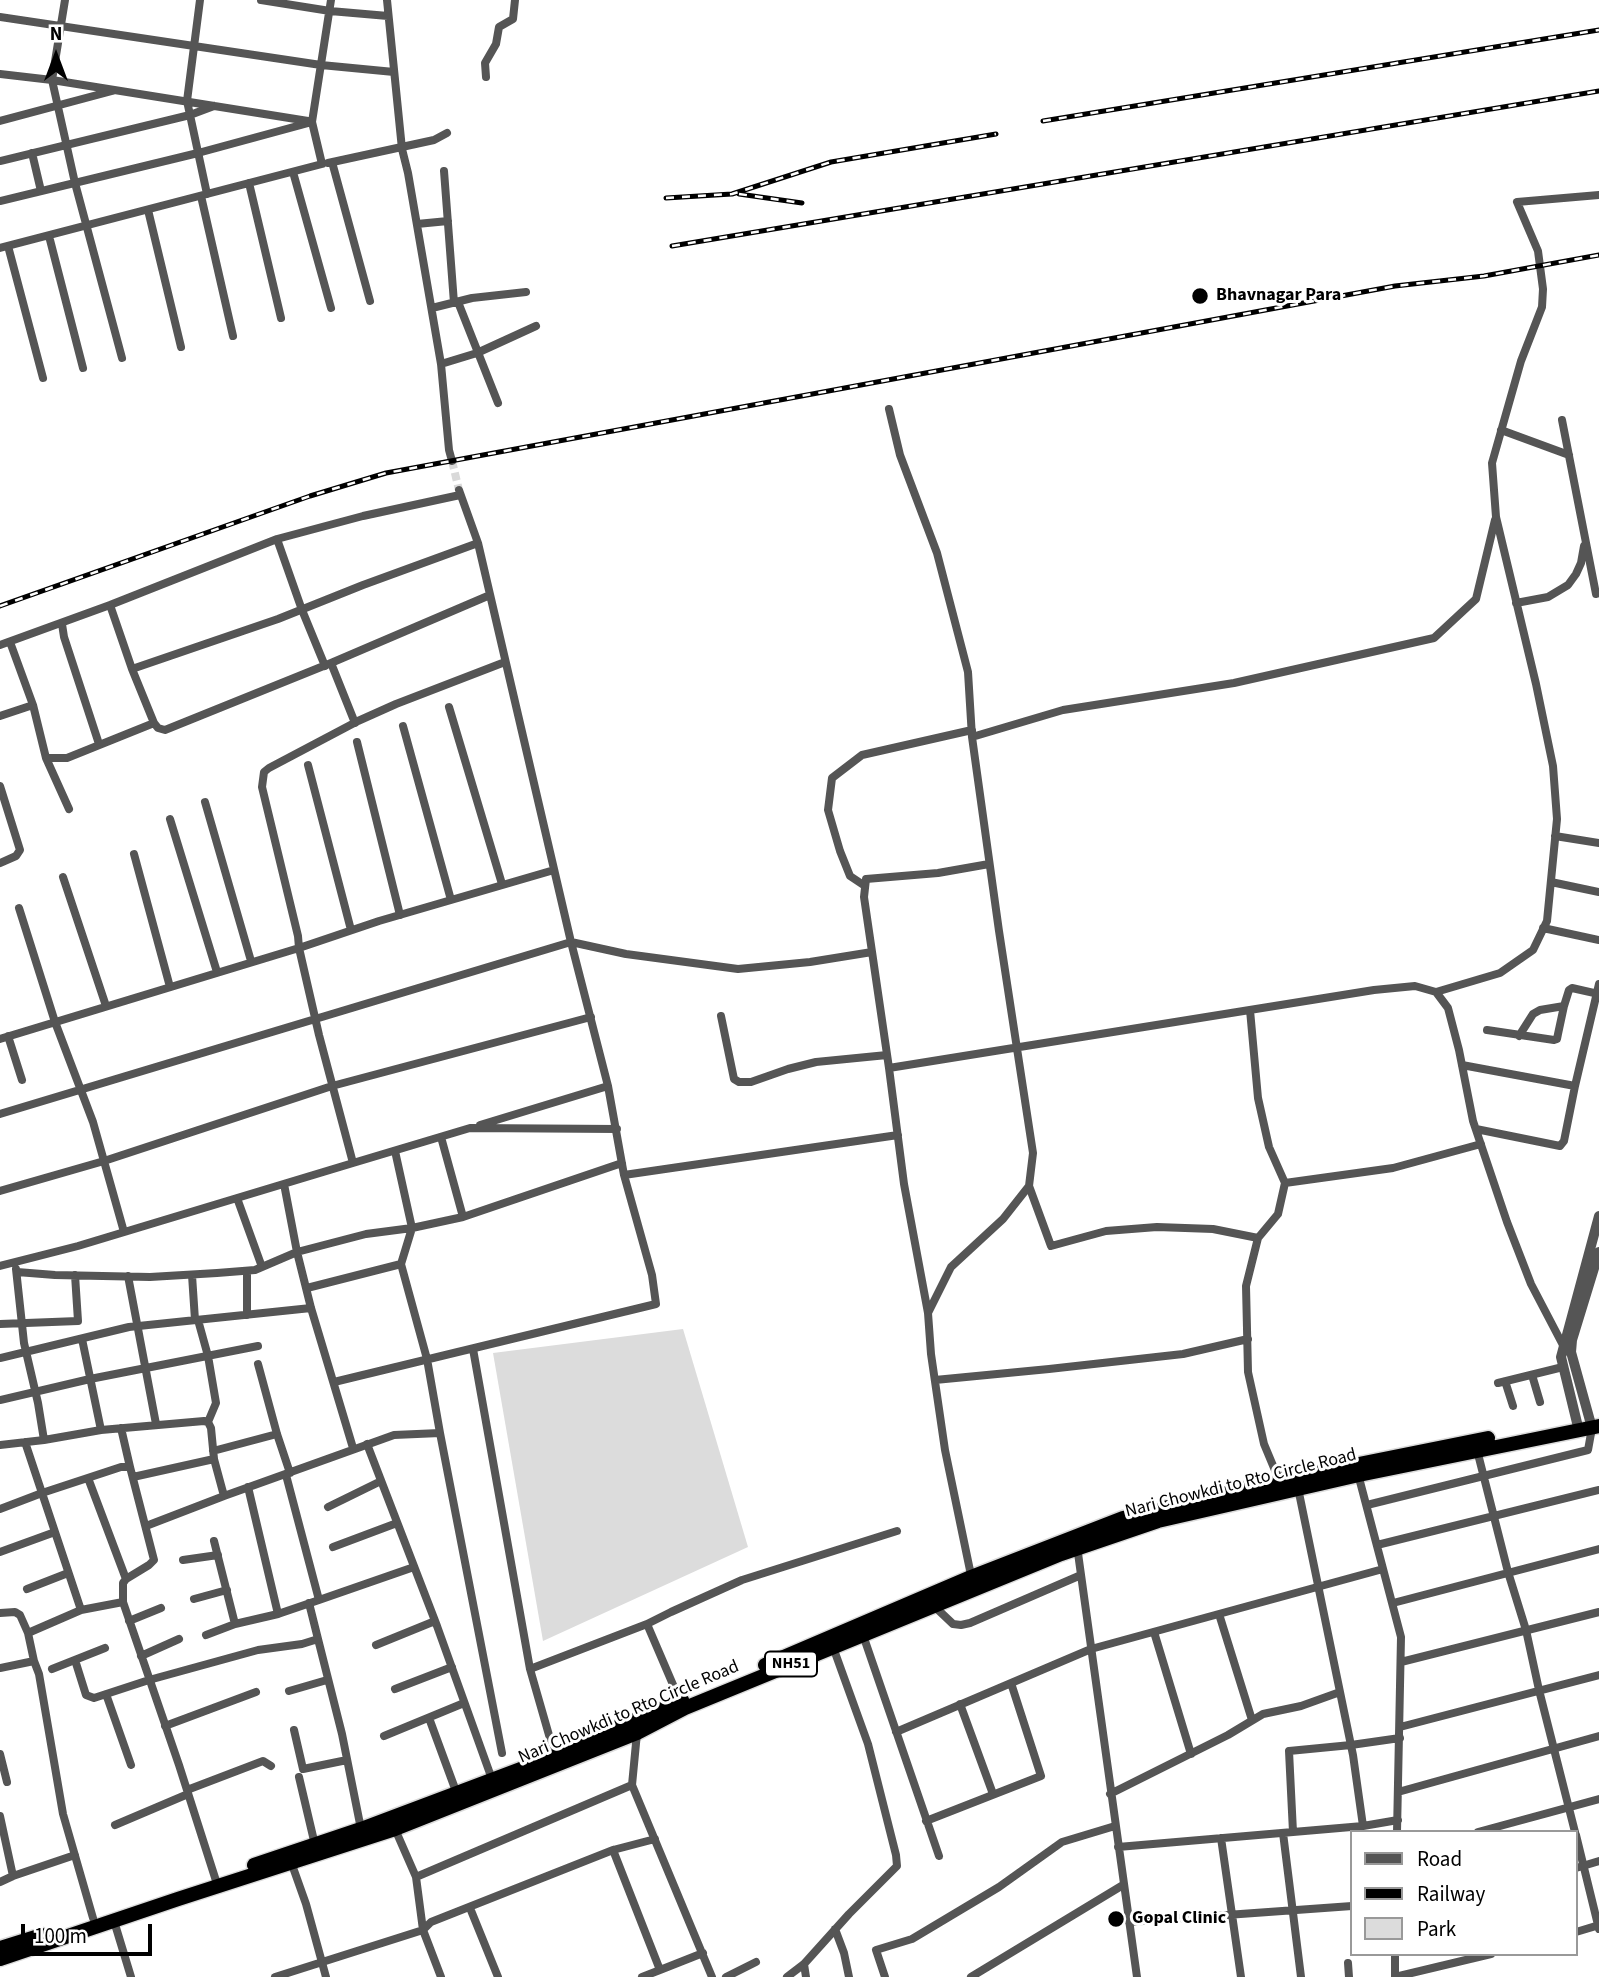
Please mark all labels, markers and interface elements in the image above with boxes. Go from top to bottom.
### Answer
north arrow [21,21,91,91]
text: N [50,21,62,48]
place label: Bhavnagar Para [1216,285,1341,307]
marker: Bhavnagar Para [1190,286,1210,306]
street label: Nari Chowkdi to Rto Circle Road [1123,1445,1359,1523]
road number: NH51 [765,1652,817,1676]
street label: Nari Chowkdi to Rto Circle Road [515,1657,743,1769]
legend [1350,1830,1578,1956]
text: Road [1417,1844,1462,1874]
text: Railway [1417,1879,1485,1909]
place label: Gopal Clinic [1132,1908,1226,1930]
marker: Gopal Clinic [1106,1909,1126,1929]
scale bar [24,1910,156,1954]
text: Park [1417,1914,1456,1944]
text: 100 m [34,1921,87,1951]

